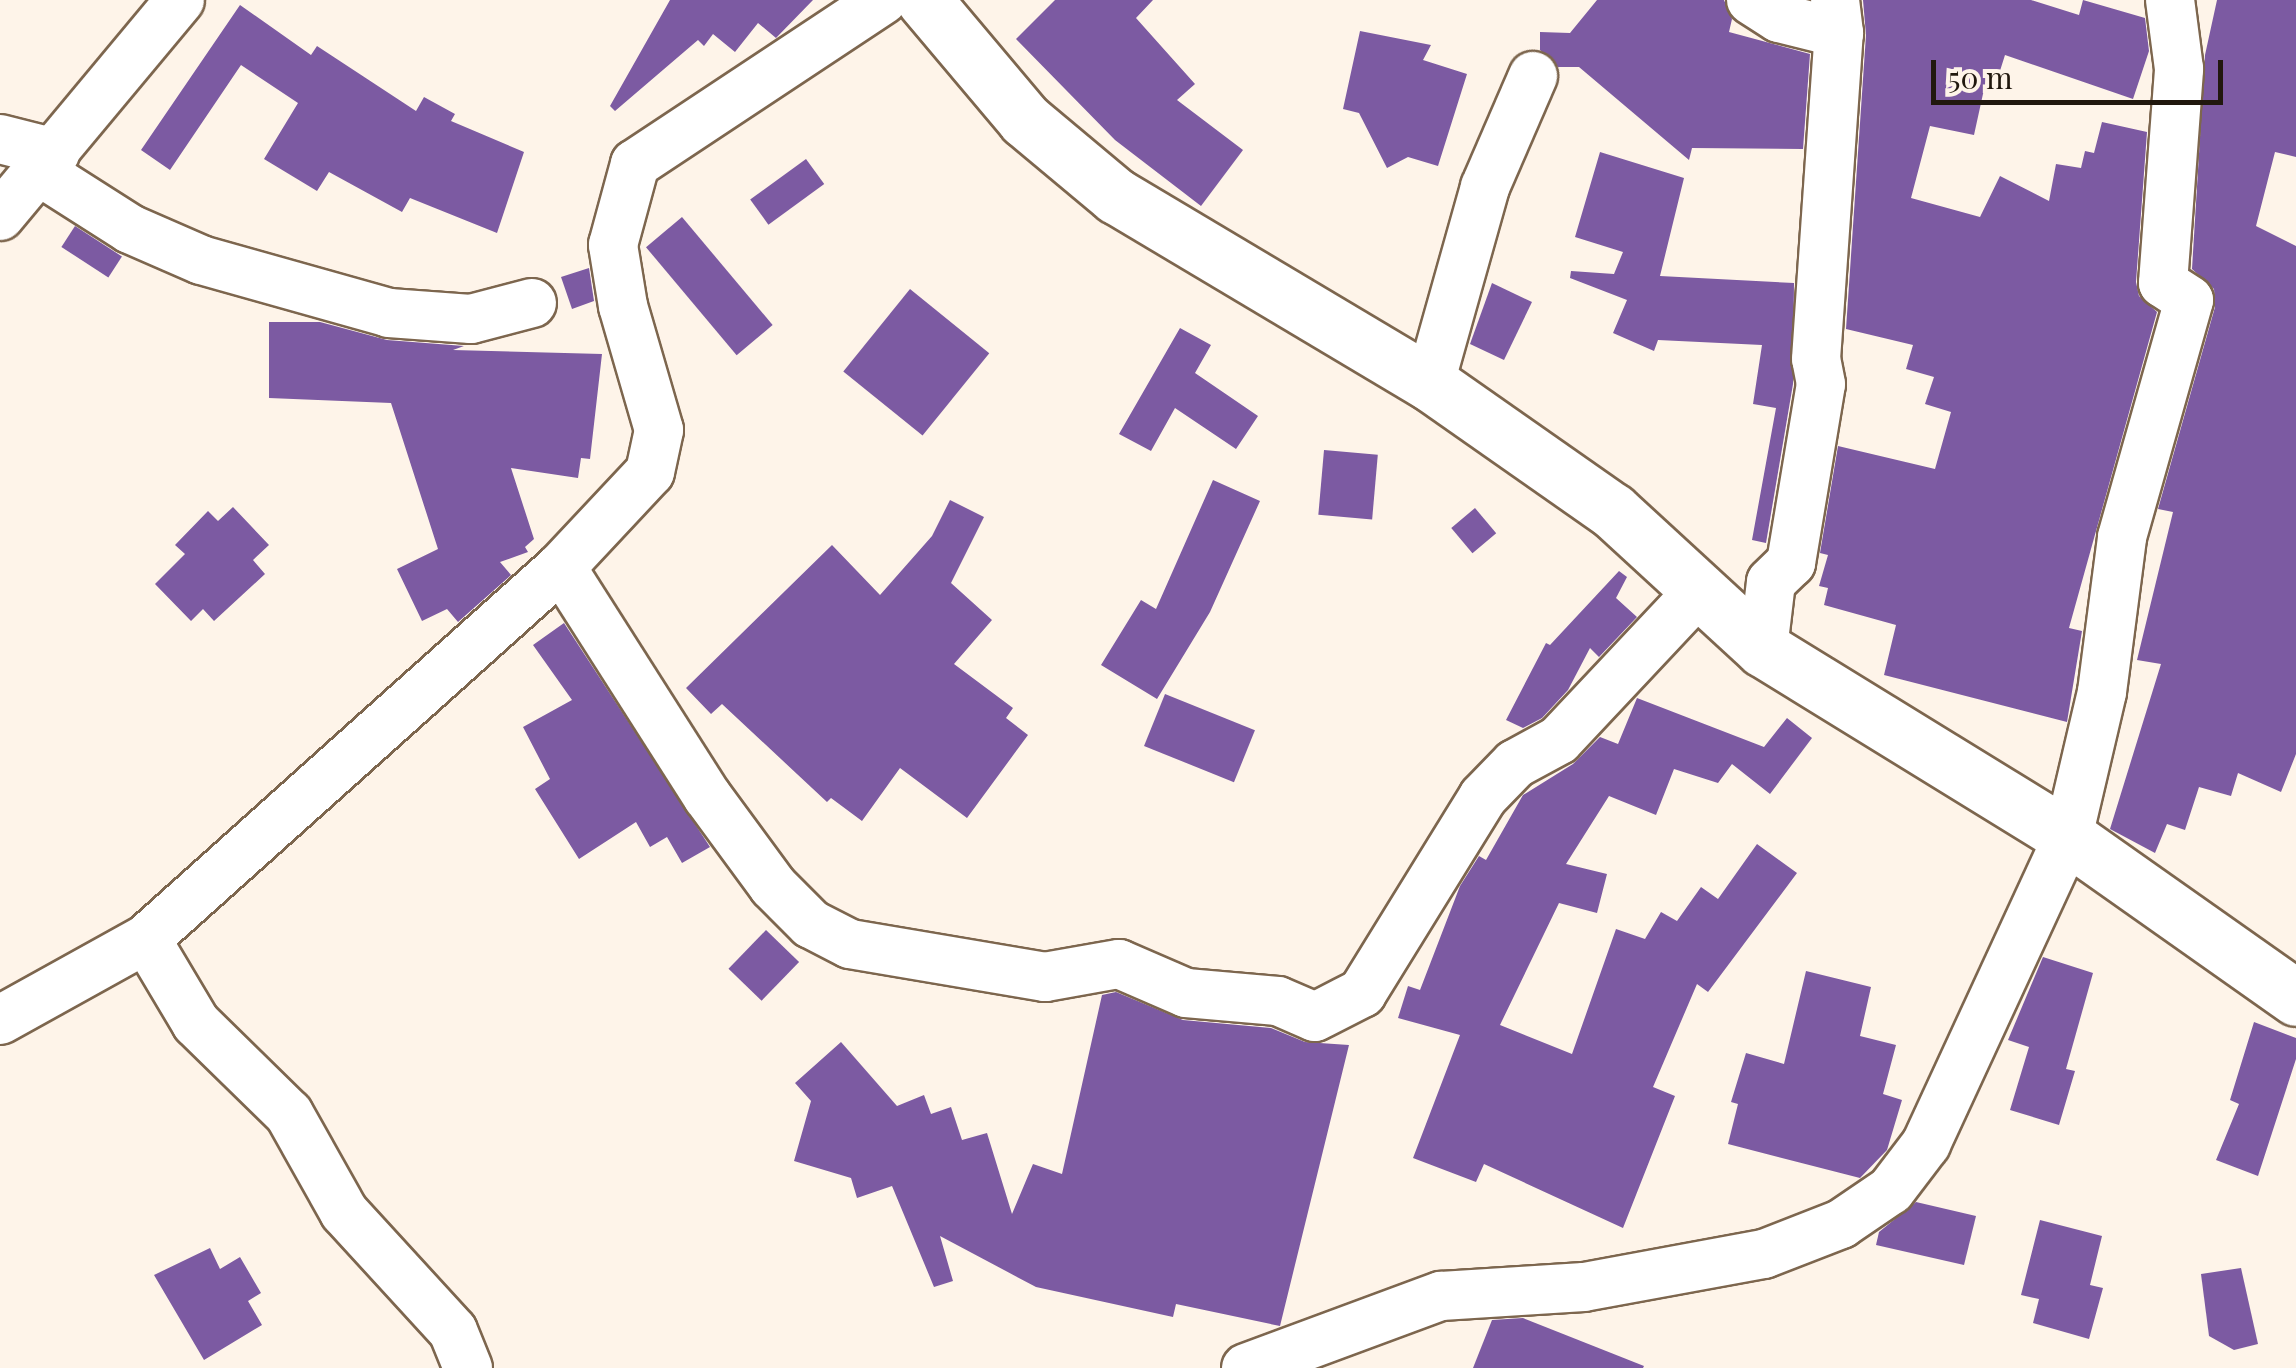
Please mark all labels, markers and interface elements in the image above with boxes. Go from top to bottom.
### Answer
scale bar [1936,40,2228,102]
text: 50 m [1948,57,2013,97]

